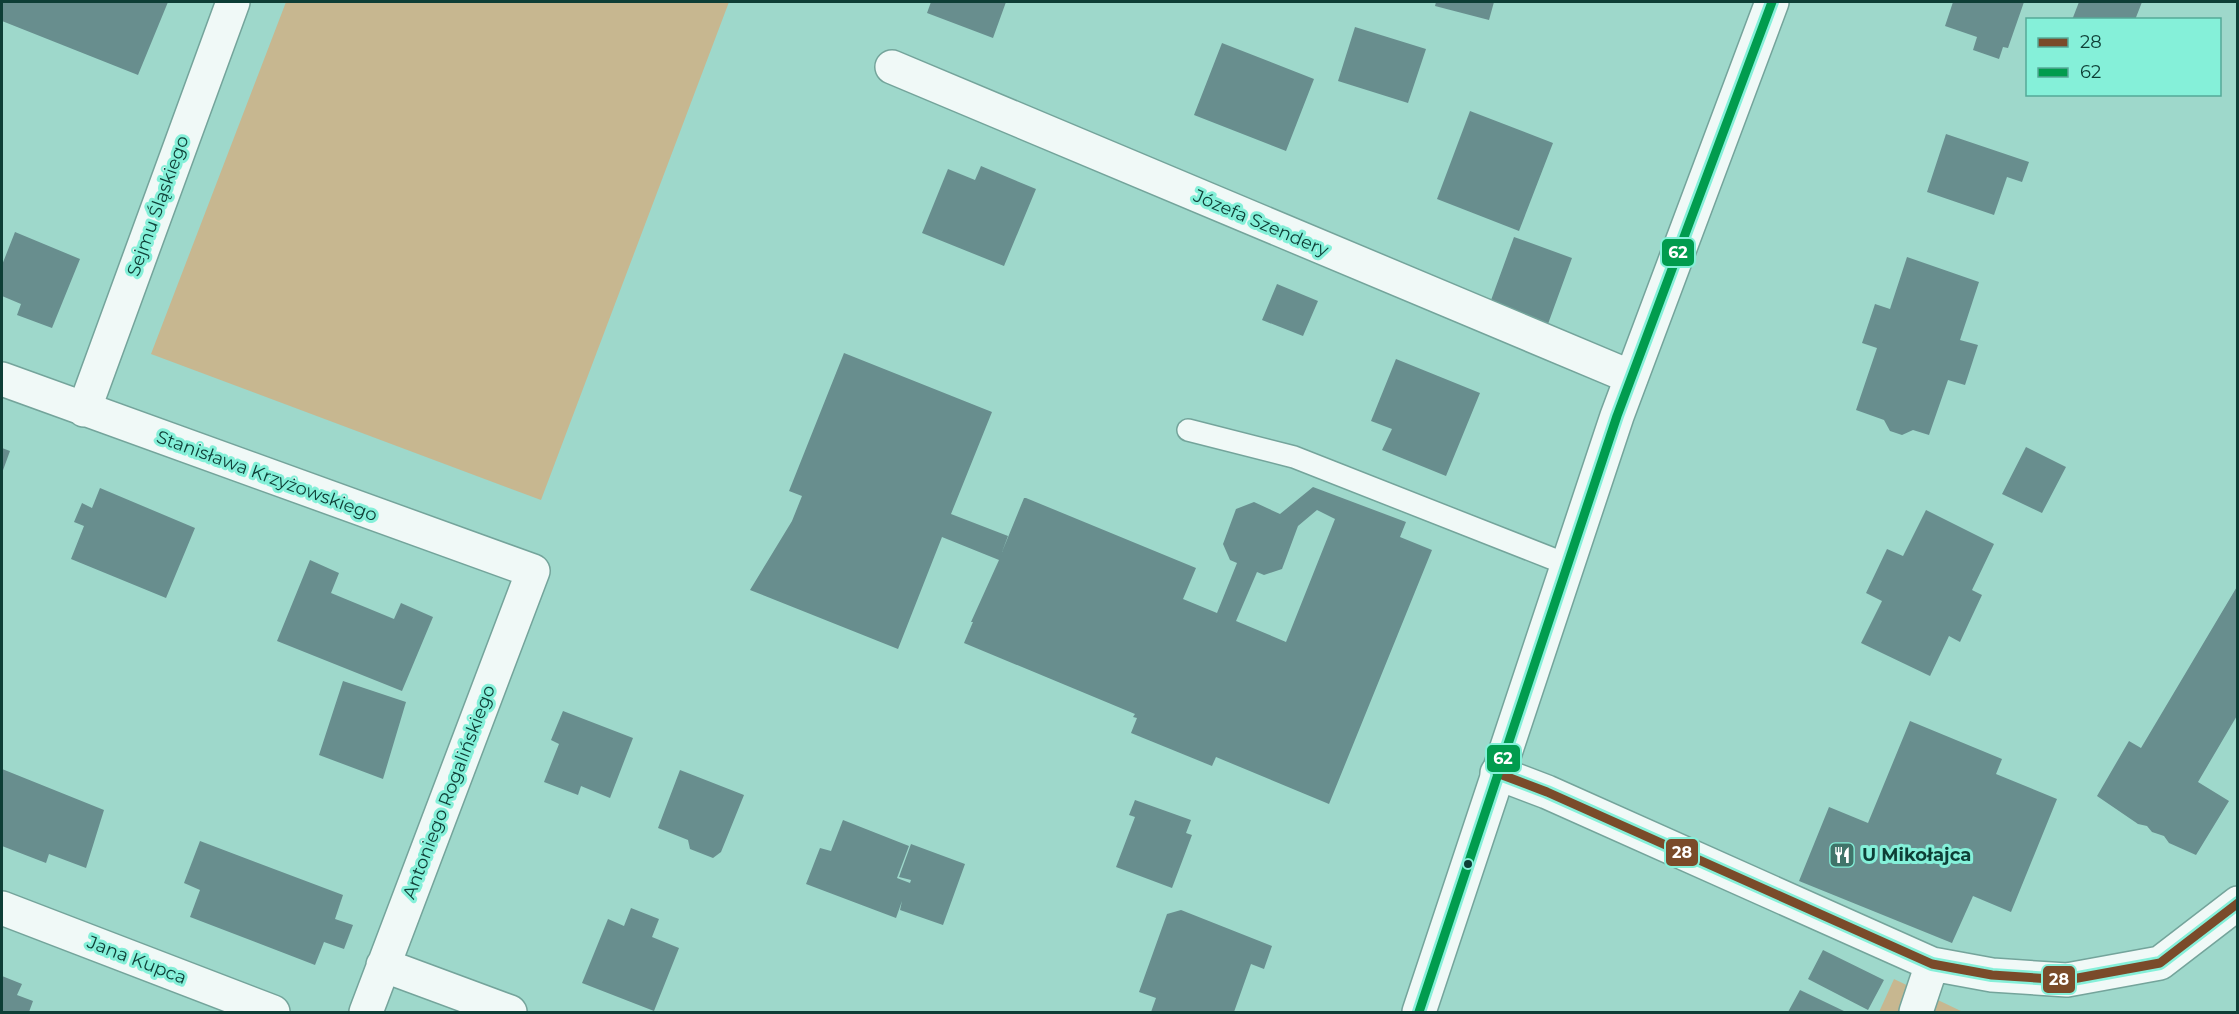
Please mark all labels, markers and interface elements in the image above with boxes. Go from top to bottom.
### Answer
legend [2026,18,2221,96]
text: 28 [2080,31,2102,53]
text: 62 [2080,61,2101,83]
street label: Sejmu Śląskiego [122,133,194,279]
street label: Józefa Szendery [1189,184,1332,261]
line badge: 62 [1661,238,1695,267]
text: 62 [1668,243,1688,262]
street label: Stanisława Krzyżowskiego [153,426,381,526]
street label: Antoniego Rogalińskiego [398,682,500,902]
line badge: 62 [1486,744,1521,773]
text: 62 [1493,749,1513,768]
line badge: 28 [1665,838,1699,867]
restaurant icon: U Mikołajca [1827,840,1857,870]
text: 28 [1672,843,1692,862]
place label: U Mikołajca [1862,844,1971,866]
unlabelled marker [1462,858,1474,870]
street label: Jana Kupca [83,931,190,989]
line badge: 28 [2042,965,2076,994]
text: 28 [2049,970,2069,989]

